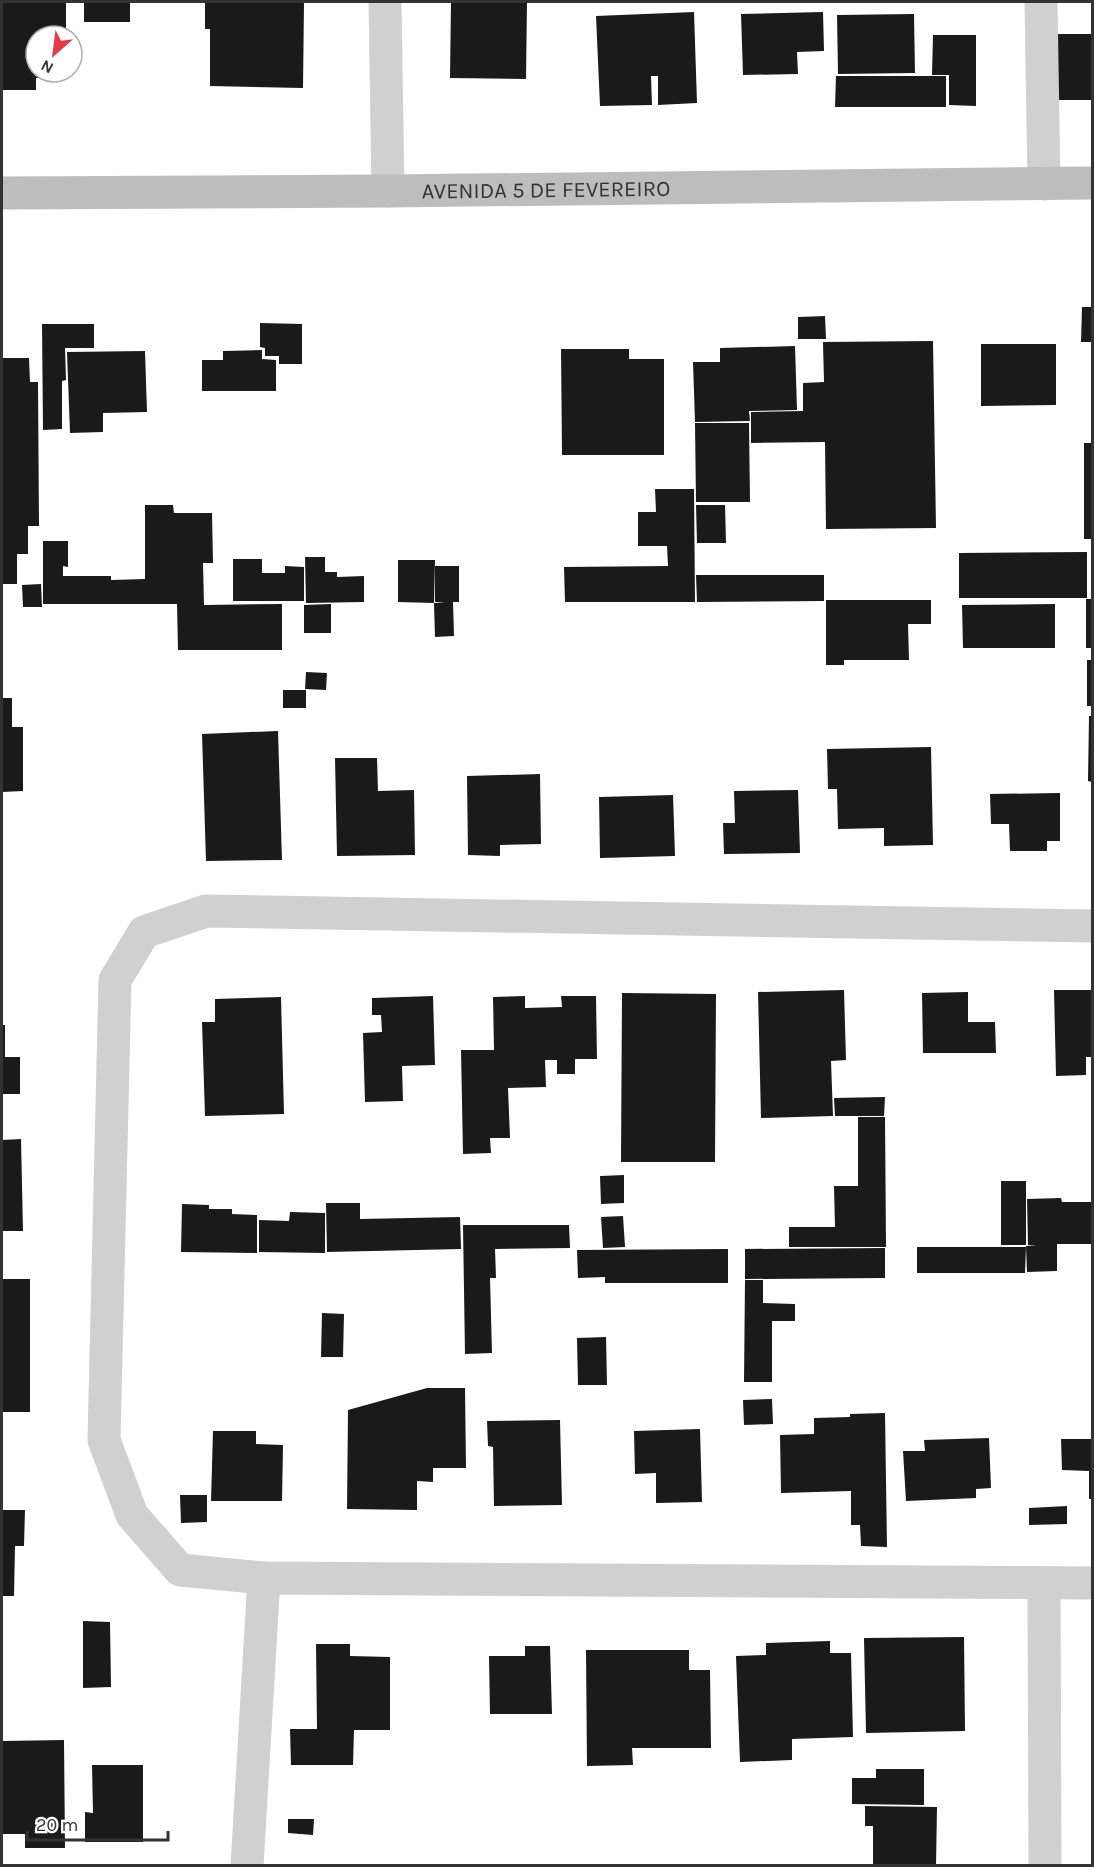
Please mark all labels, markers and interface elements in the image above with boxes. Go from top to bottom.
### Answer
north arrow [24,24,84,84]
text: N [38,56,57,78]
street label: AVENIDA 5 DE FEVEREIRO [422,176,670,205]
scale bar [27,1804,168,1842]
text: 20 m [36,1814,78,1836]

